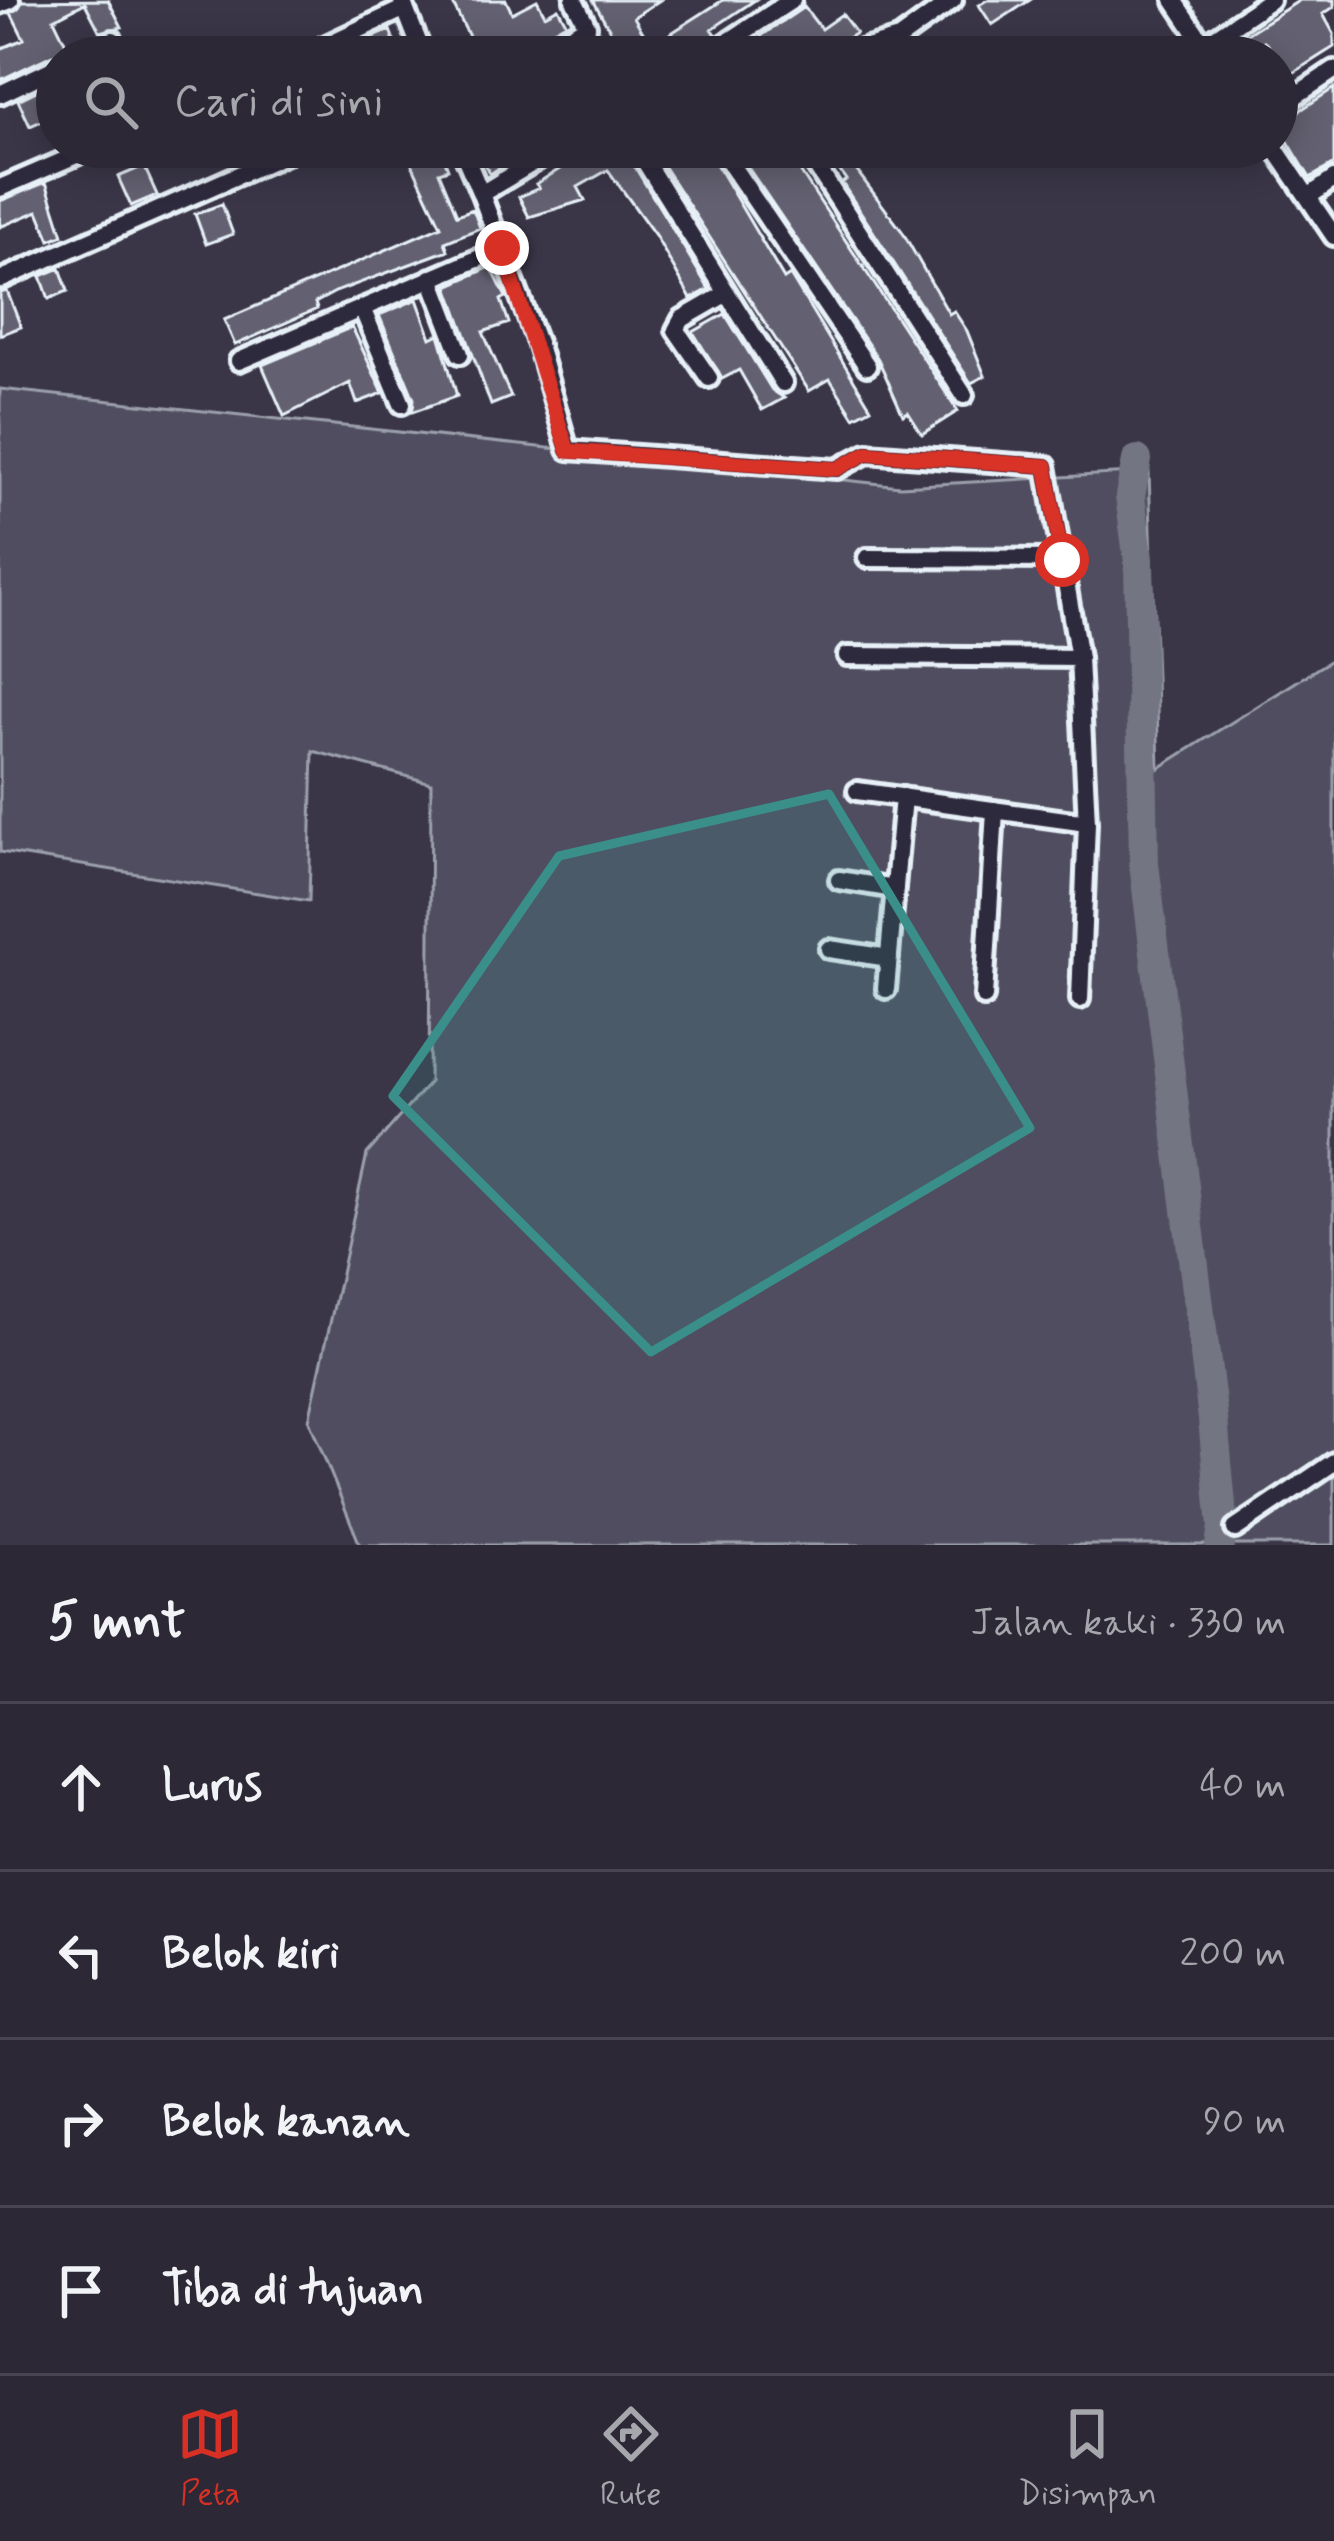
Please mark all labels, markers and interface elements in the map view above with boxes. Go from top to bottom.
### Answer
search box [36,36,1298,168]
icon: search [78,69,144,135]
text: Cari di sini [174,73,383,132]
route end [475,221,529,275]
route start [1035,533,1089,587]
text: 5 mnt [48,1590,185,1656]
text: Jalan kaki · 330 m [971,1598,1286,1649]
icon: ahead [48,1754,114,1820]
text: Lurus [162,1757,262,1816]
text: 40 m [1199,1761,1286,1812]
icon: left [48,1922,114,1988]
text: Belok kiri [162,1925,339,1984]
text: 200 m [1180,1929,1286,1980]
icon: right [48,2090,114,2156]
text: Belok kanan [162,2093,410,2152]
text: 90 m [1203,2097,1286,2148]
icon: arrive [48,2258,114,2324]
text: Tiba di tujuan [162,2261,424,2320]
tab: Peta [177,2401,243,2517]
tab: Rute [598,2401,664,2517]
tab: Disimpan [1018,2401,1157,2517]

